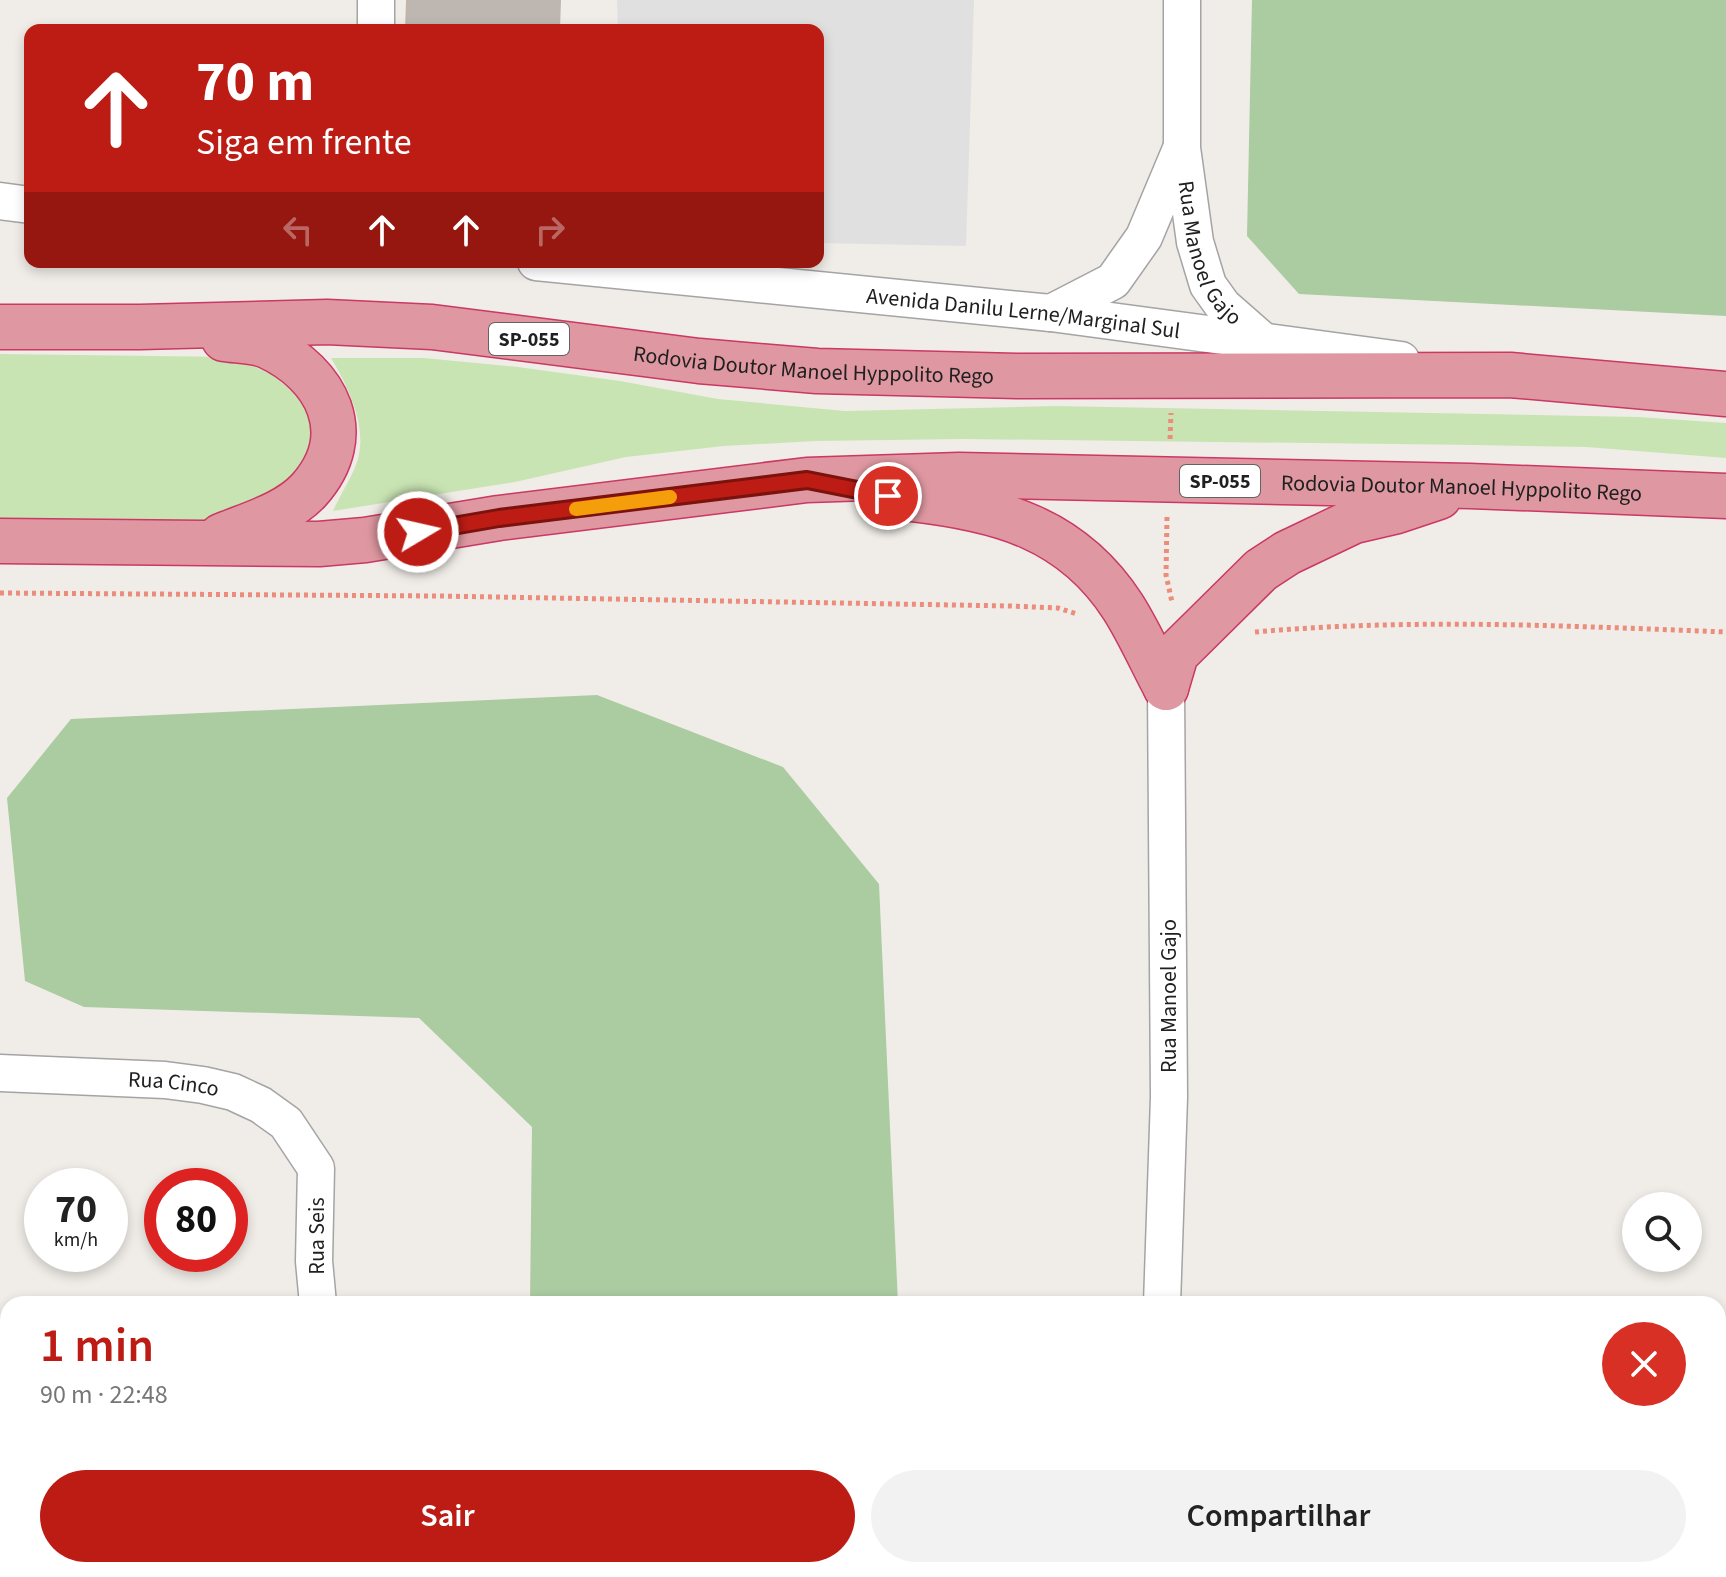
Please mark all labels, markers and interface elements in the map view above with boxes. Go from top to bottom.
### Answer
text: 70 m [196,43,314,122]
icon: ahead [64,56,168,160]
text: Siga em frente [196,117,412,168]
street label: Rua Manoel Gajo [1170,179,1249,333]
icon: left [276,208,320,252]
icon: ahead [360,208,404,252]
icon: ahead [444,208,488,252]
icon: right [528,208,572,252]
street label: Avenida Danilu Lerne/Marginal Sul [865,280,1182,347]
road number: SP-055 [489,323,569,355]
street label: Rodovia Doutor Manoel Hyppolito Rego [631,338,994,392]
pin [854,462,922,530]
road number: SP-055 [1180,465,1260,497]
street label: Rodovia Doutor Manoel Hyppolito Rego [1280,467,1643,510]
icon: arrive [866,474,910,518]
position arrow [376,490,460,574]
street label: Rua Manoel Gajo [1153,919,1185,1073]
street label: Rua Cinco [127,1063,222,1105]
speed limit sign: 80 [144,1168,248,1272]
text: 70 [55,1181,97,1238]
map controls [1622,1192,1702,1272]
button: search [1622,1192,1702,1272]
street label: Rua Seis [301,1197,333,1275]
text: km/h [54,1226,98,1254]
text: 1 min [40,1312,154,1380]
button: close [1602,1322,1686,1406]
text: 90 m · 22:48 [40,1376,168,1413]
button: Sair [40,1470,855,1562]
button: Compartilhar [871,1470,1686,1562]

